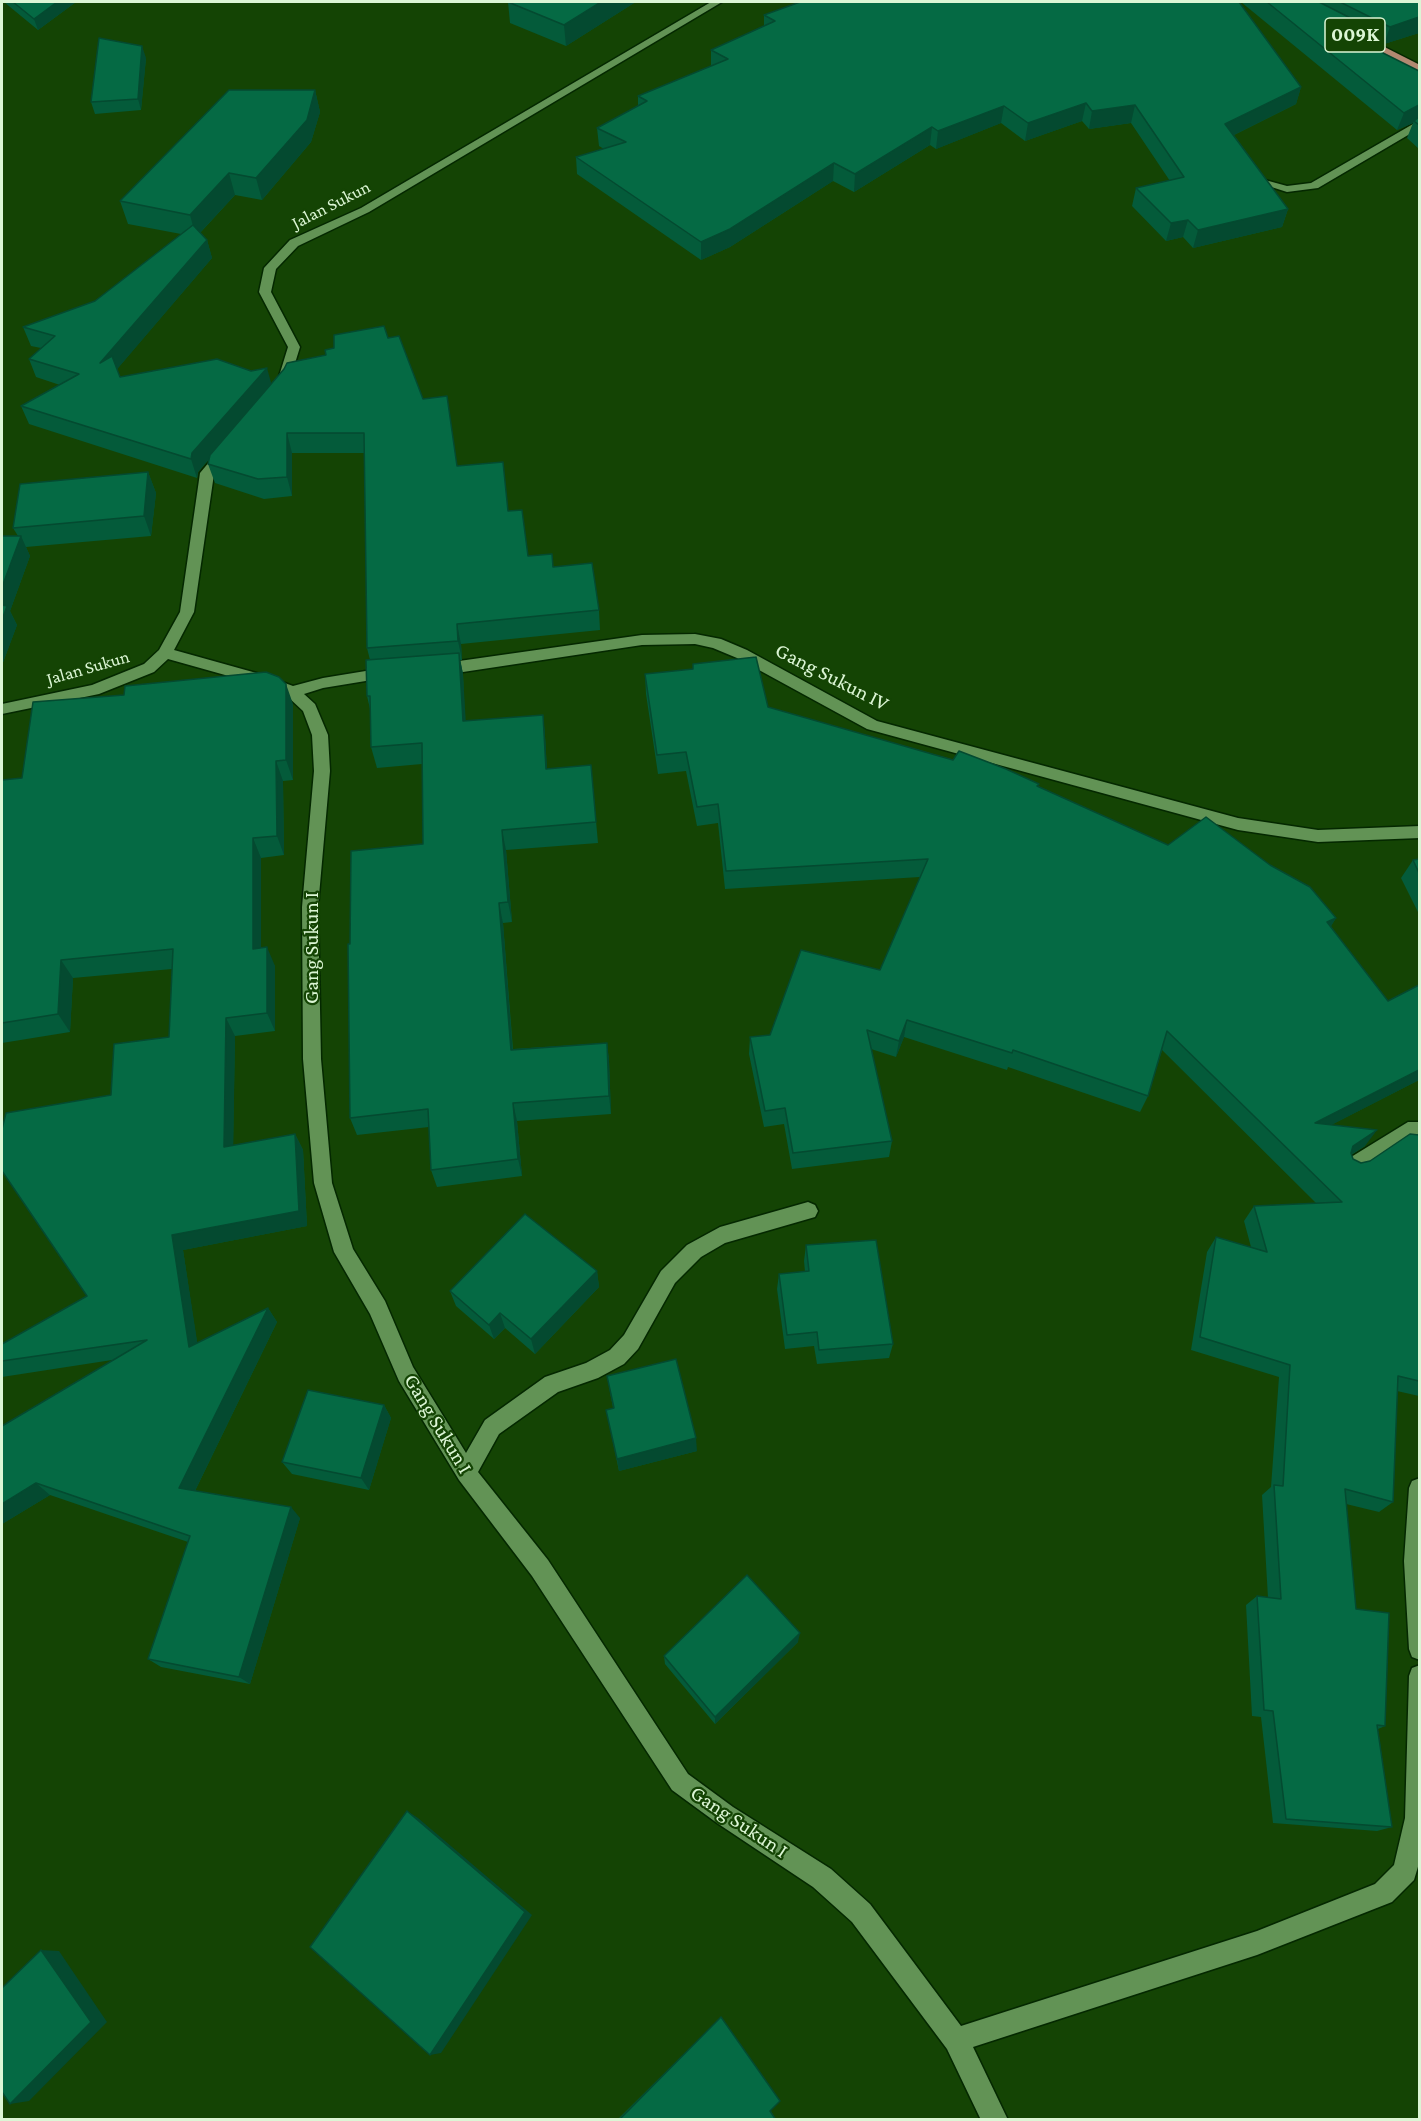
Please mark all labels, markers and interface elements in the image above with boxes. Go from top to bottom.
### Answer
road number: 009K [1325,18,1385,52]
street label: Jalan Sukun [288,176,374,234]
street label: Gang Sukun IV [771,638,893,716]
street label: Jalan Sukun [44,646,132,690]
street label: Gang Sukun I [299,892,325,1004]
street label: Gang Sukun I [398,1370,478,1478]
street label: Gang Sukun I [686,1780,792,1864]

